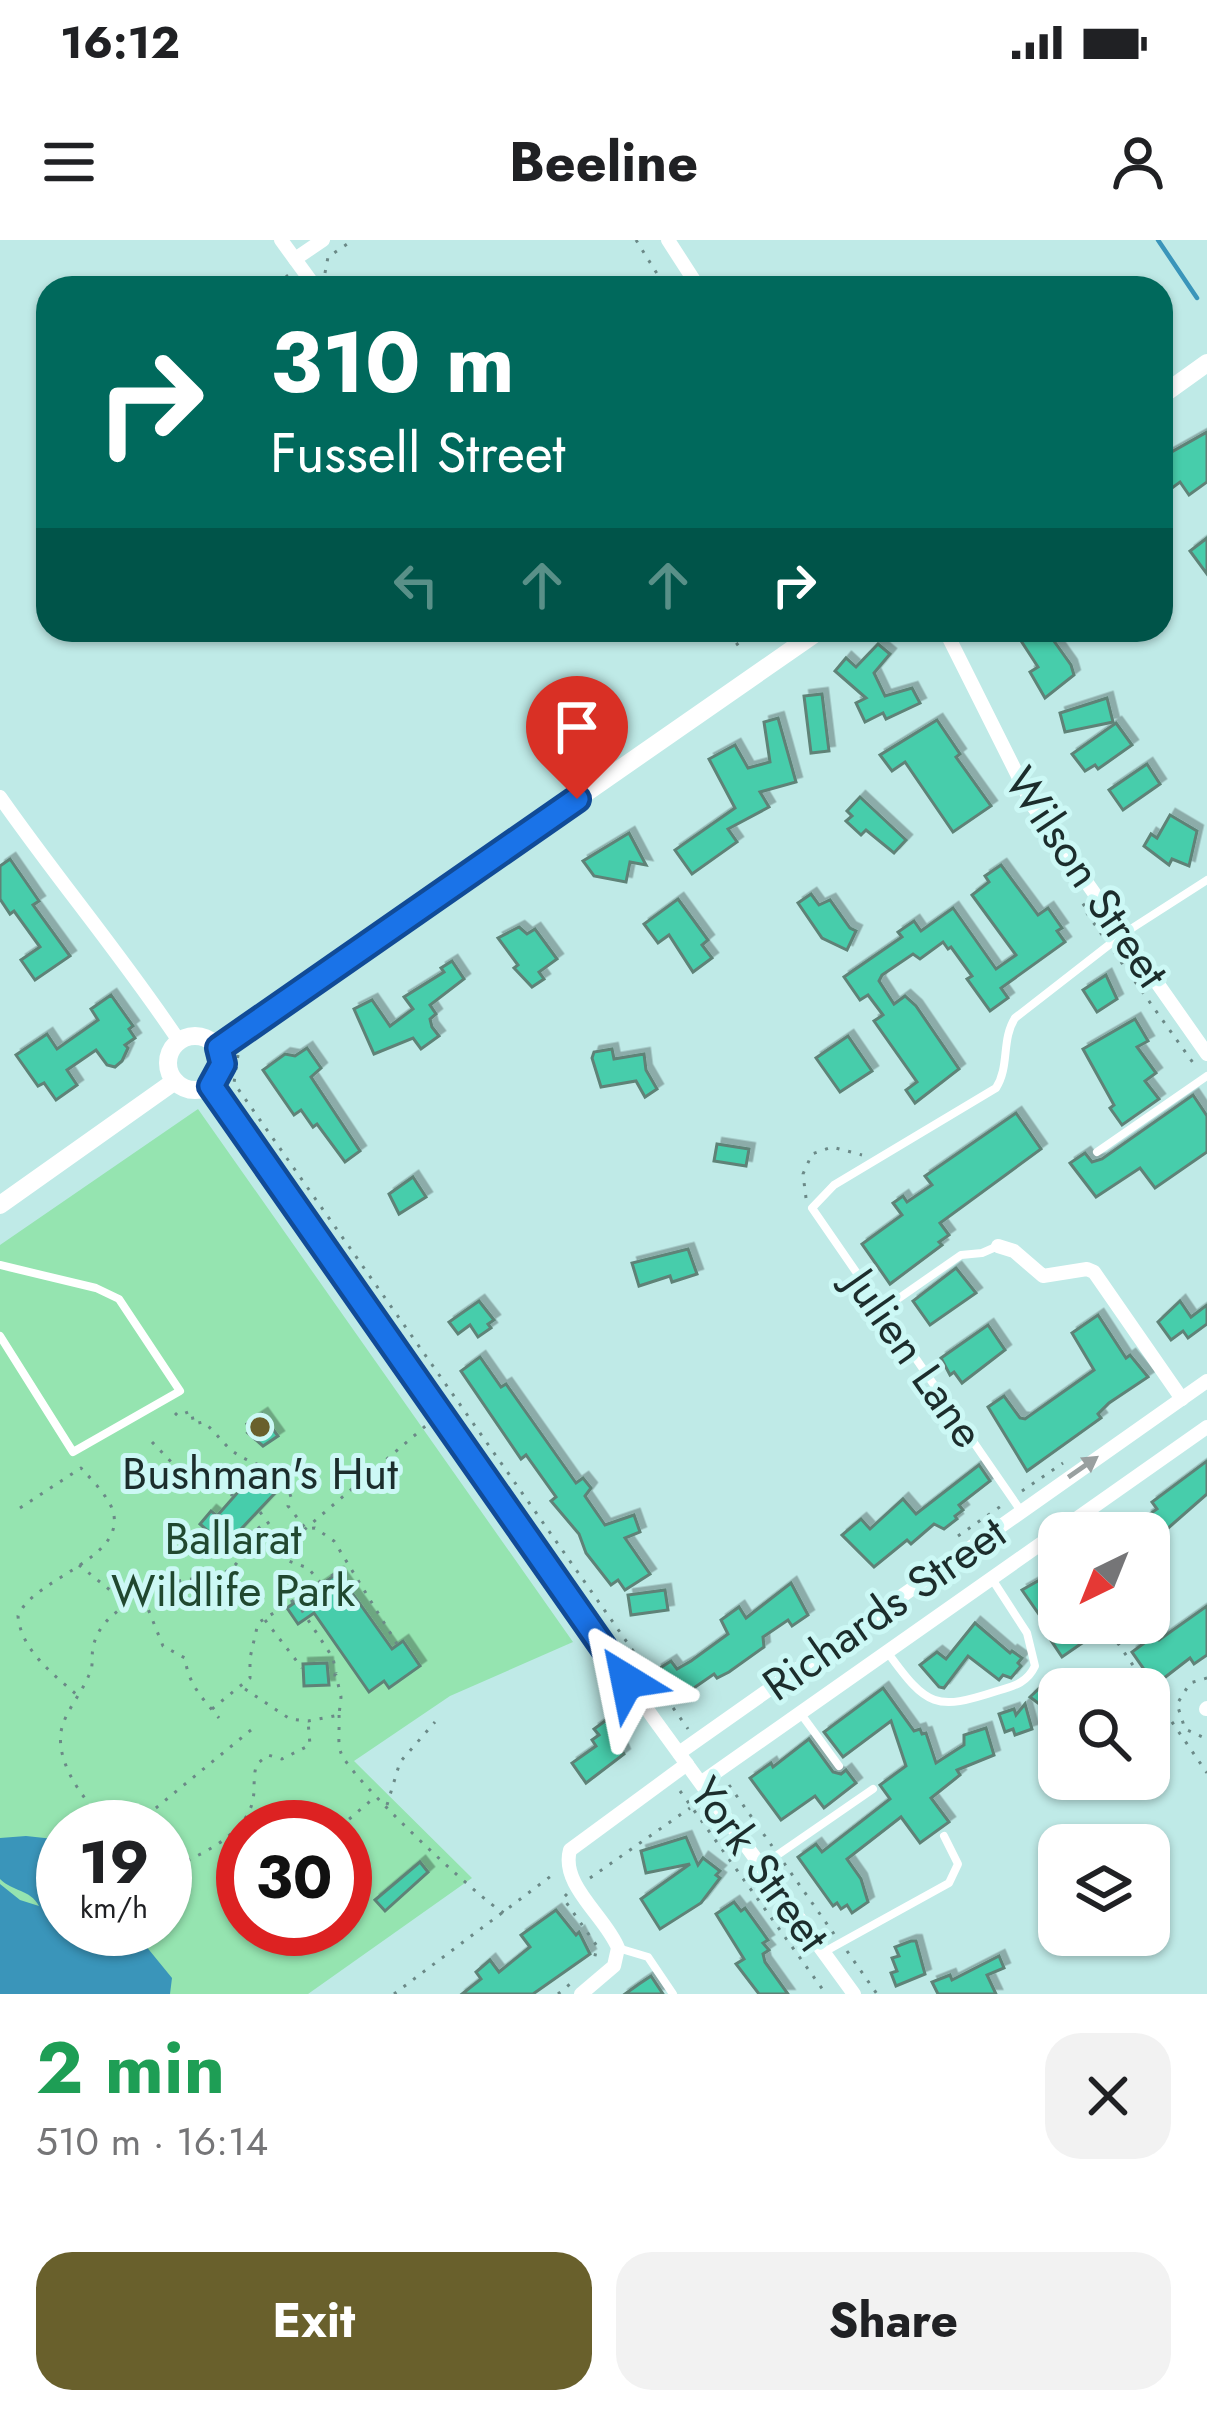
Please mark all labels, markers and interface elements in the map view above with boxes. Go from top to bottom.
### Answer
text: 16:12 [60,10,180,75]
text: Beeline [509,123,698,201]
icon: menu [36,129,102,195]
icon: person [1105,129,1171,195]
text: 310 m [270,302,515,424]
icon: right [72,324,228,480]
text: Fussell Street [270,414,566,492]
icon: left [383,552,449,618]
icon: ahead [509,552,575,618]
icon: ahead [635,552,701,618]
icon: right [761,552,827,618]
pin [526,676,628,799]
icon: arrive [544,694,610,760]
street label: Wilson Street [989,754,1185,1001]
street label: Julien Lane [826,1251,1000,1461]
marker: Bushman's Hut [247,1414,273,1440]
place label: Bushman's Hut [122,1441,398,1506]
one-way arrow [1067,1456,1100,1479]
street label: Richards Street [749,1500,1019,1716]
park label: Ballarat Wildlife Park [111,1506,355,1623]
north arrow [1038,1512,1170,1644]
map controls [1038,1512,1170,1956]
position arrow [564,1618,690,1744]
button: search [1038,1668,1170,1800]
street label: York Street [674,1764,845,1965]
speed limit sign: 30 [216,1800,372,1956]
text: 19 [79,1819,149,1906]
button: layers [1038,1824,1170,1956]
text: km/h [80,1886,148,1929]
text: 2 min [36,2016,225,2120]
button: close [1045,2033,1171,2159]
text: 510 m · 16:14 [36,2113,268,2170]
button: Exit [36,2252,592,2390]
button: Share [616,2252,1171,2390]

